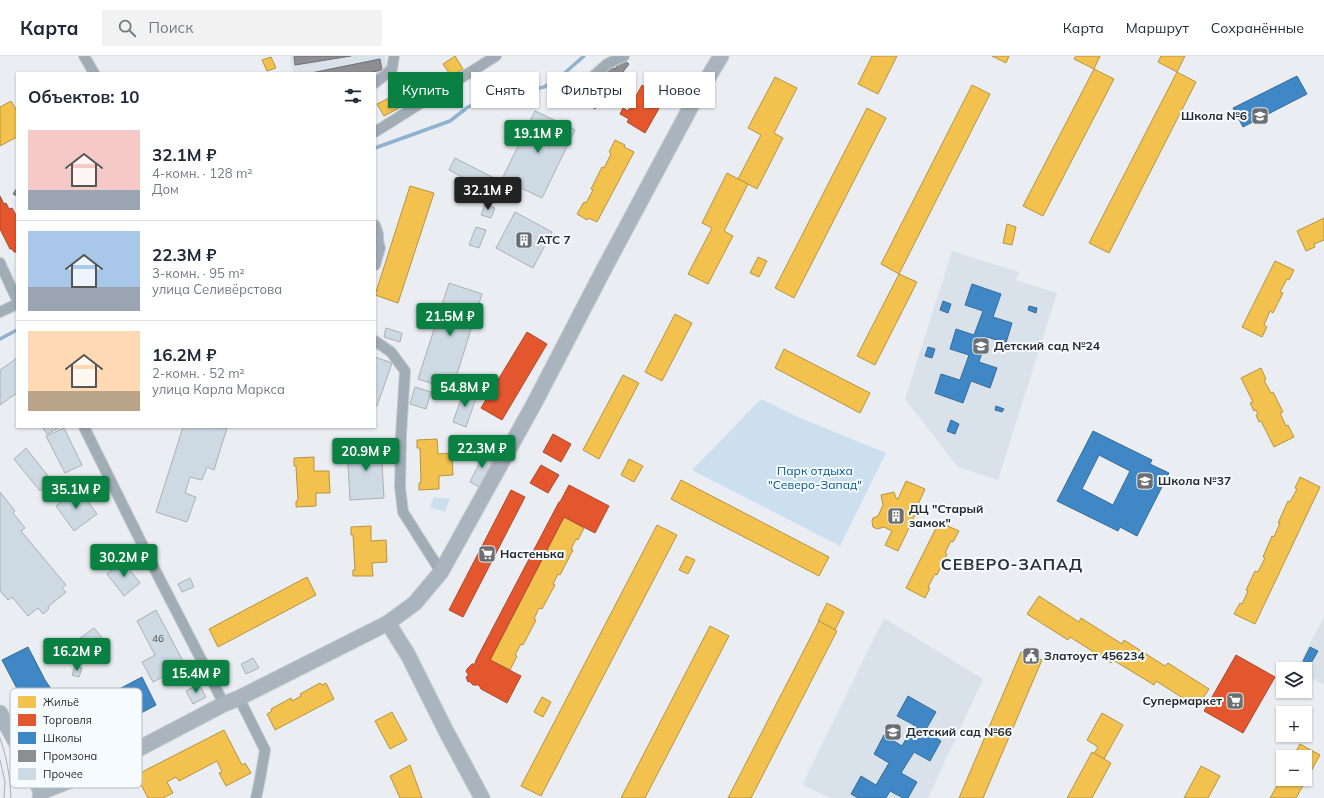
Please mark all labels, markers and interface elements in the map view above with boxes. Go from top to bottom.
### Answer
search box [102,10,382,46]
text: Карта [20,16,78,40]
icon: search [116,17,138,39]
text: Поиск [148,18,193,37]
text: Карта [1063,19,1104,37]
text: Маршрут [1126,19,1189,37]
text: Сохранённые [1211,19,1304,37]
chip: Купить [388,72,463,108]
chip: Снять [471,72,539,108]
chip: Фильтры [547,72,636,108]
chip: Новое [644,72,715,108]
icon: filters [342,85,364,107]
text: Объектов: 10 [28,86,140,107]
school or university icon: Школа №6 [1250,106,1270,126]
place label: Школа №6 [1181,108,1247,123]
pin: 19.1M ₽ [501,120,575,154]
text: 19.1M ₽ [513,125,563,141]
text: 32.1M ₽ [152,144,216,165]
icon: home [60,146,108,194]
text: 4-комн. · 128 m² [152,165,252,181]
pin: 32.1M ₽ [451,177,525,211]
text: Дом [152,181,179,197]
text: 32.1M ₽ [463,182,513,198]
building icon: АТС 7 [514,230,534,250]
place label: АТС 7 [537,232,571,247]
text: 22.3M ₽ [152,244,216,265]
icon: home [60,247,108,295]
text: 3-комн. · 95 m² [152,265,245,281]
text: улица Селивёрстова [152,281,282,297]
pin: 21.5M ₽ [413,303,487,337]
text: 21.5M ₽ [425,308,475,324]
school or university icon: Детский сад №24 [971,336,991,356]
place label: Детский сад №24 [994,338,1100,353]
text: 16.2M ₽ [152,344,216,365]
icon: home [60,347,108,395]
text: 2-комн. · 52 m² [152,365,245,381]
pin: 54.8M ₽ [428,374,502,408]
text: 54.8M ₽ [440,379,490,395]
text: улица Карла Маркса [152,381,285,397]
pin: 22.3M ₽ [445,435,519,469]
pin: 20.9M ₽ [329,438,403,472]
text: 22.3M ₽ [457,440,507,456]
text: 20.9M ₽ [341,443,391,459]
park label: Парк отдыха "Северо-Запад" [768,463,862,492]
school or university icon: Школа №37 [1135,471,1155,491]
place label: Школа №37 [1158,473,1231,488]
pin: 35.1M ₽ [39,476,113,510]
text: 35.1M ₽ [51,481,101,497]
place label: ДЦ "Старый замок" [909,501,983,530]
building icon: ДЦ "Старый замок" [886,506,906,526]
pin: 30.2M ₽ [87,544,161,578]
supermarket icon: Настенька [477,544,497,564]
place label: Настенька [500,546,564,561]
text: 30.2M ₽ [99,549,149,565]
district label: СЕВЕРО-ЗАПАД [941,554,1083,574]
house number: 46 [152,632,164,645]
pin: 16.2M ₽ [40,638,114,672]
text: 16.2M ₽ [52,643,102,659]
public building icon: Златоуст 456234 [1021,646,1041,666]
place label: Златоуст 456234 [1044,648,1145,663]
pin: 15.4M ₽ [159,660,233,694]
map controls [1276,662,1312,786]
button: layers [1276,662,1312,698]
text: 15.4M ₽ [171,665,221,681]
legend [10,688,142,788]
supermarket icon: Супермаркет [1225,691,1245,711]
place label: Супермаркет [1143,693,1222,708]
text: Жильё [43,695,79,709]
button: + [1276,706,1312,742]
text: Торговля [43,713,92,727]
school or university icon: Детский сад №66 [883,722,903,742]
place label: Детский сад №66 [906,724,1012,739]
text: Школы [43,731,82,745]
text: Промзона [43,749,97,763]
button: − [1276,750,1312,786]
text: Прочее [43,767,83,781]

